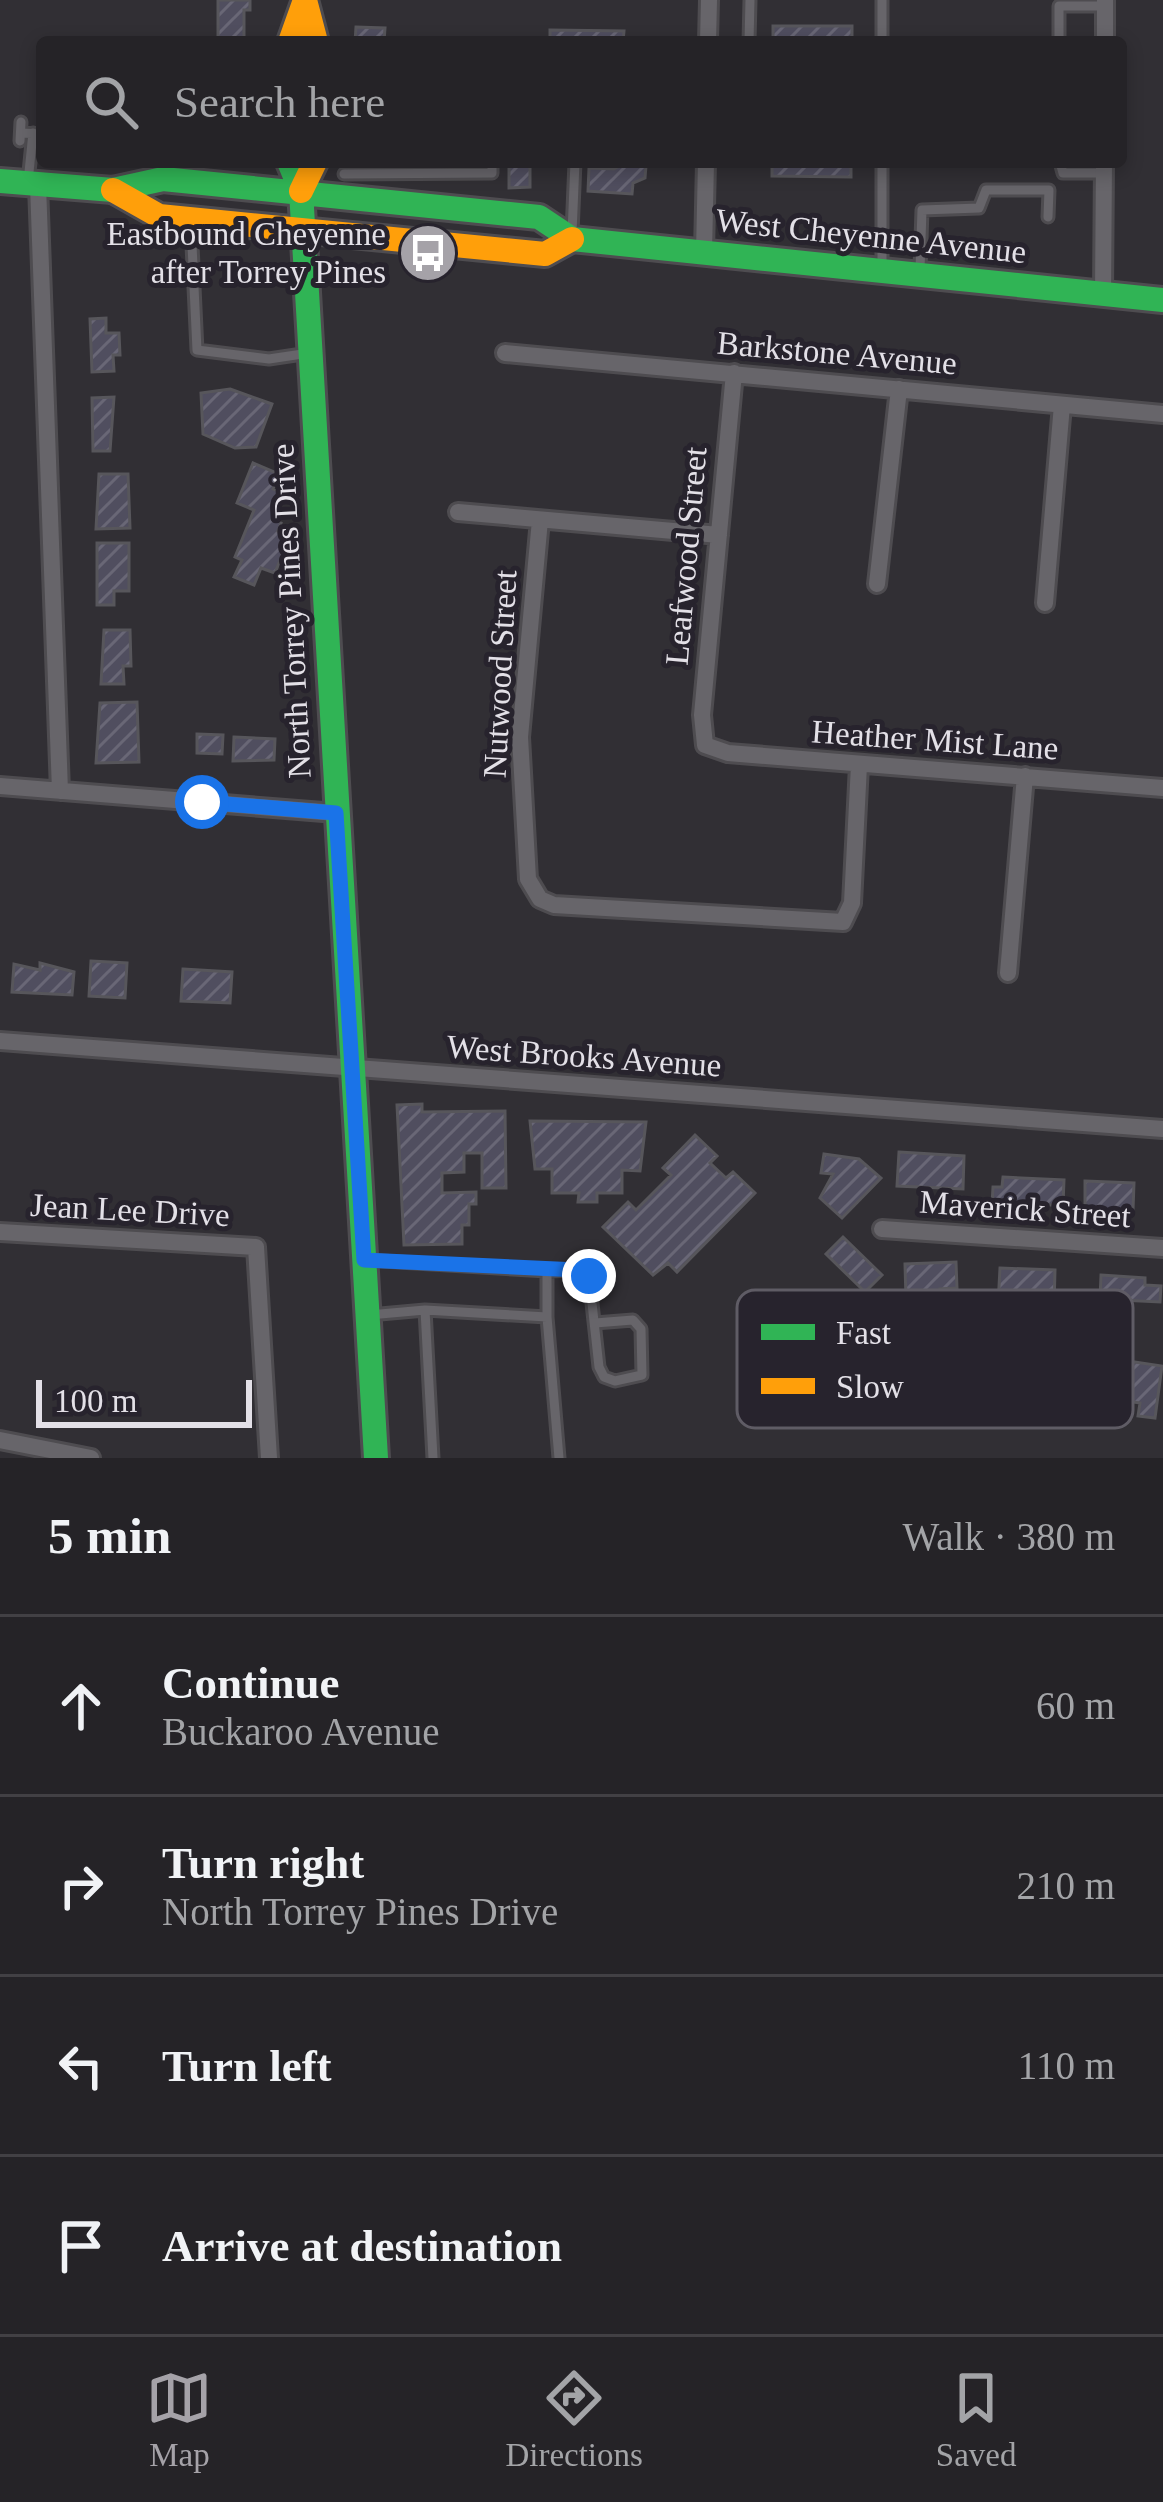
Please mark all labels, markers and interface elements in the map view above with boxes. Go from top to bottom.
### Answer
search box [36,36,1127,168]
icon: search [78,69,144,135]
text: Search here [174,77,385,127]
street label: West Cheyenne Avenue [714,202,1028,270]
place label: Eastbound Cheyenne after Torrey Pines [106,216,386,290]
bus stop icon: Eastbound Cheyenne after Torrey Pines [397,222,459,284]
street label: Barkstone Avenue [716,325,958,381]
street label: North Torrey Pines Drive [264,443,318,779]
street label: Leafwood Street [659,445,713,667]
street label: Nutwood Street [477,569,523,779]
street label: Heather Mist Lane [810,713,1060,767]
route start [175,775,229,829]
street label: West Brooks Avenue [445,1028,723,1084]
street label: Maverick Street [918,1184,1132,1234]
street label: Jean Lee Drive [29,1187,231,1233]
route end [562,1249,616,1303]
legend [737,1290,1133,1428]
text: Fast [836,1315,891,1351]
text: Slow [836,1369,904,1405]
scale bar [36,1374,252,1427]
text: 100 m [54,1383,137,1419]
text: 5 min [48,1508,171,1564]
text: Walk · 380 m [903,1515,1115,1558]
text: Continue [162,1658,340,1708]
icon: ahead [48,1673,114,1739]
text: 60 m [1036,1684,1115,1727]
text: Buckaroo Avenue [162,1710,440,1753]
text: Turn right [162,1838,364,1888]
icon: right [48,1853,114,1919]
text: 210 m [1016,1864,1115,1907]
text: North Torrey Pines Drive [162,1890,558,1933]
icon: left [48,2033,114,2099]
text: Turn left [162,2041,332,2091]
text: 110 m [1018,2044,1115,2087]
icon: arrive [48,2213,114,2279]
text: Arrive at destination [162,2221,562,2271]
tab: Map [146,2365,212,2474]
tab: Directions [505,2365,643,2474]
tab: Saved [936,2365,1017,2474]

